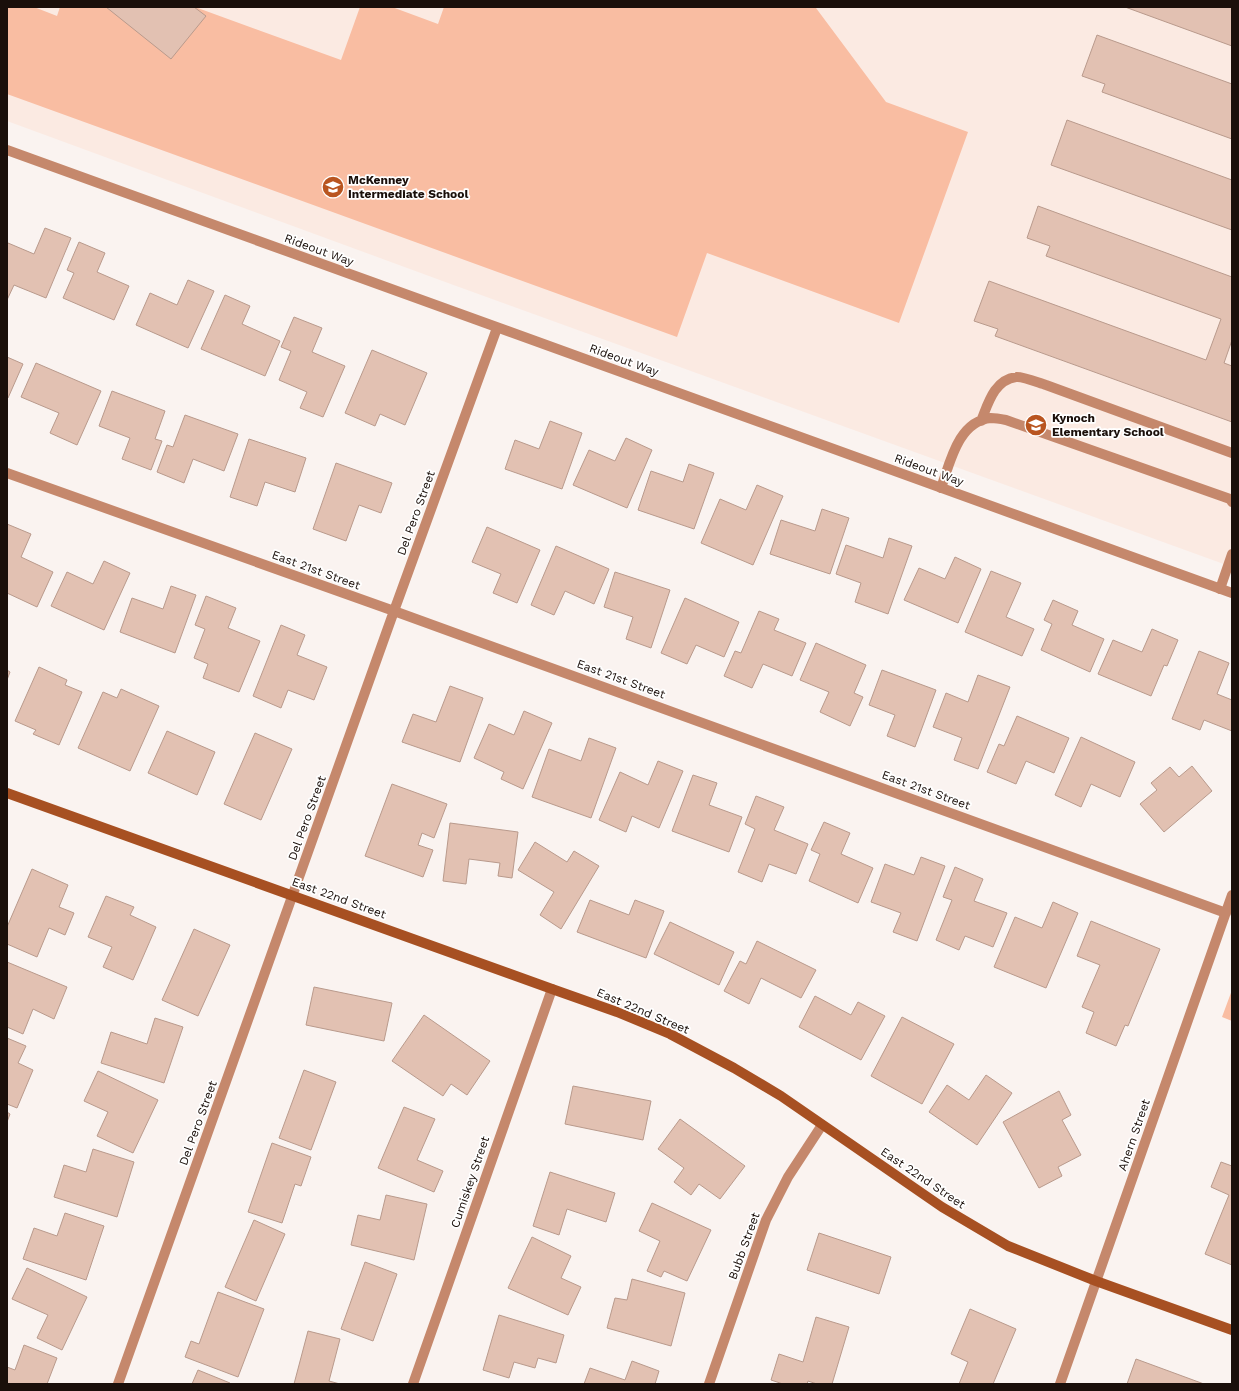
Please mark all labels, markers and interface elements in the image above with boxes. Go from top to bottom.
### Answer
place label: McKenney Intermediate School [348,173,468,201]
school or university icon: McKenney Intermediate School [320,174,346,200]
street label: Rideout Way [282,231,356,269]
street label: Rideout Way [587,341,661,379]
place label: Kynoch Elementary School [1052,411,1164,439]
school or university icon: Kynoch Elementary School [1023,412,1049,438]
street label: Rideout Way [892,451,966,489]
street label: Del Pero Street [394,469,438,557]
street label: East 21st Street [270,547,362,593]
street label: East 21st Street [575,656,667,702]
street label: East 21st Street [880,767,972,813]
street label: Del Pero Street [285,774,329,862]
street label: East 22nd Street [290,874,388,922]
street label: East 22nd Street [595,985,691,1037]
street label: Del Pero Street [176,1079,220,1167]
street label: Ahern Street [1115,1097,1153,1173]
street label: Cumiskey Street [448,1134,492,1230]
street label: East 22nd Street [878,1144,968,1212]
street label: Bubb Street [725,1210,763,1282]

